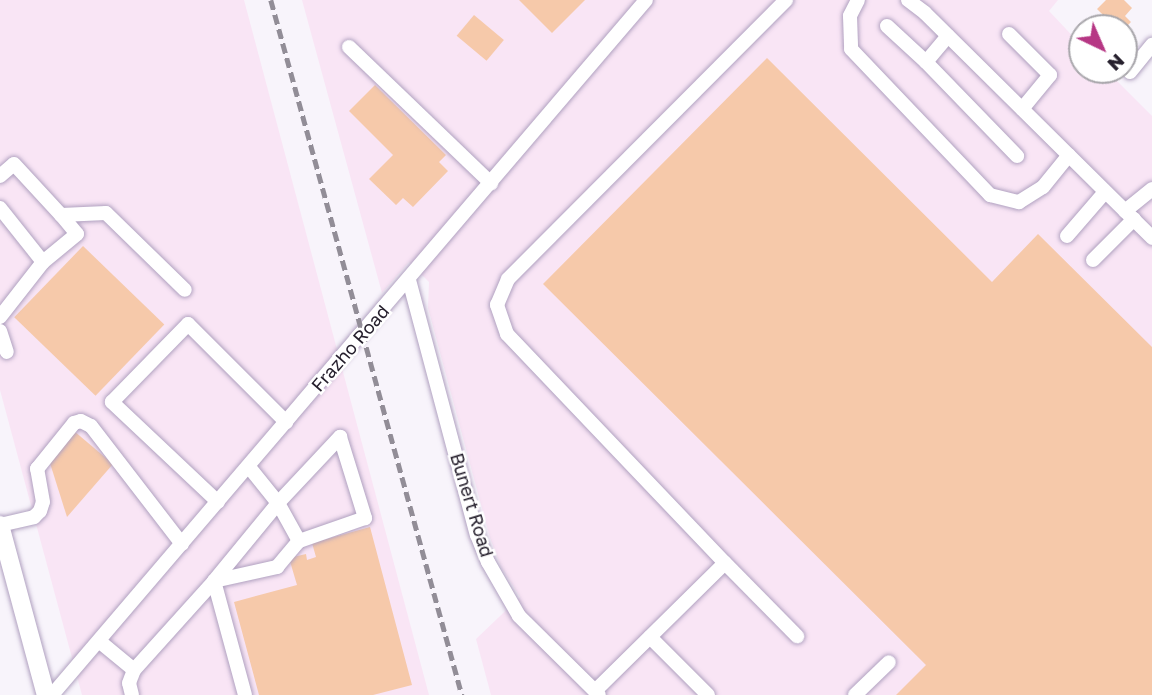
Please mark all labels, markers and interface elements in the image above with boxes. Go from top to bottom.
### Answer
north arrow [1068,14,1138,84]
text: N [1103,50,1130,76]
street label: Frazho Road [307,300,393,396]
street label: Bunert Road [446,450,498,560]

